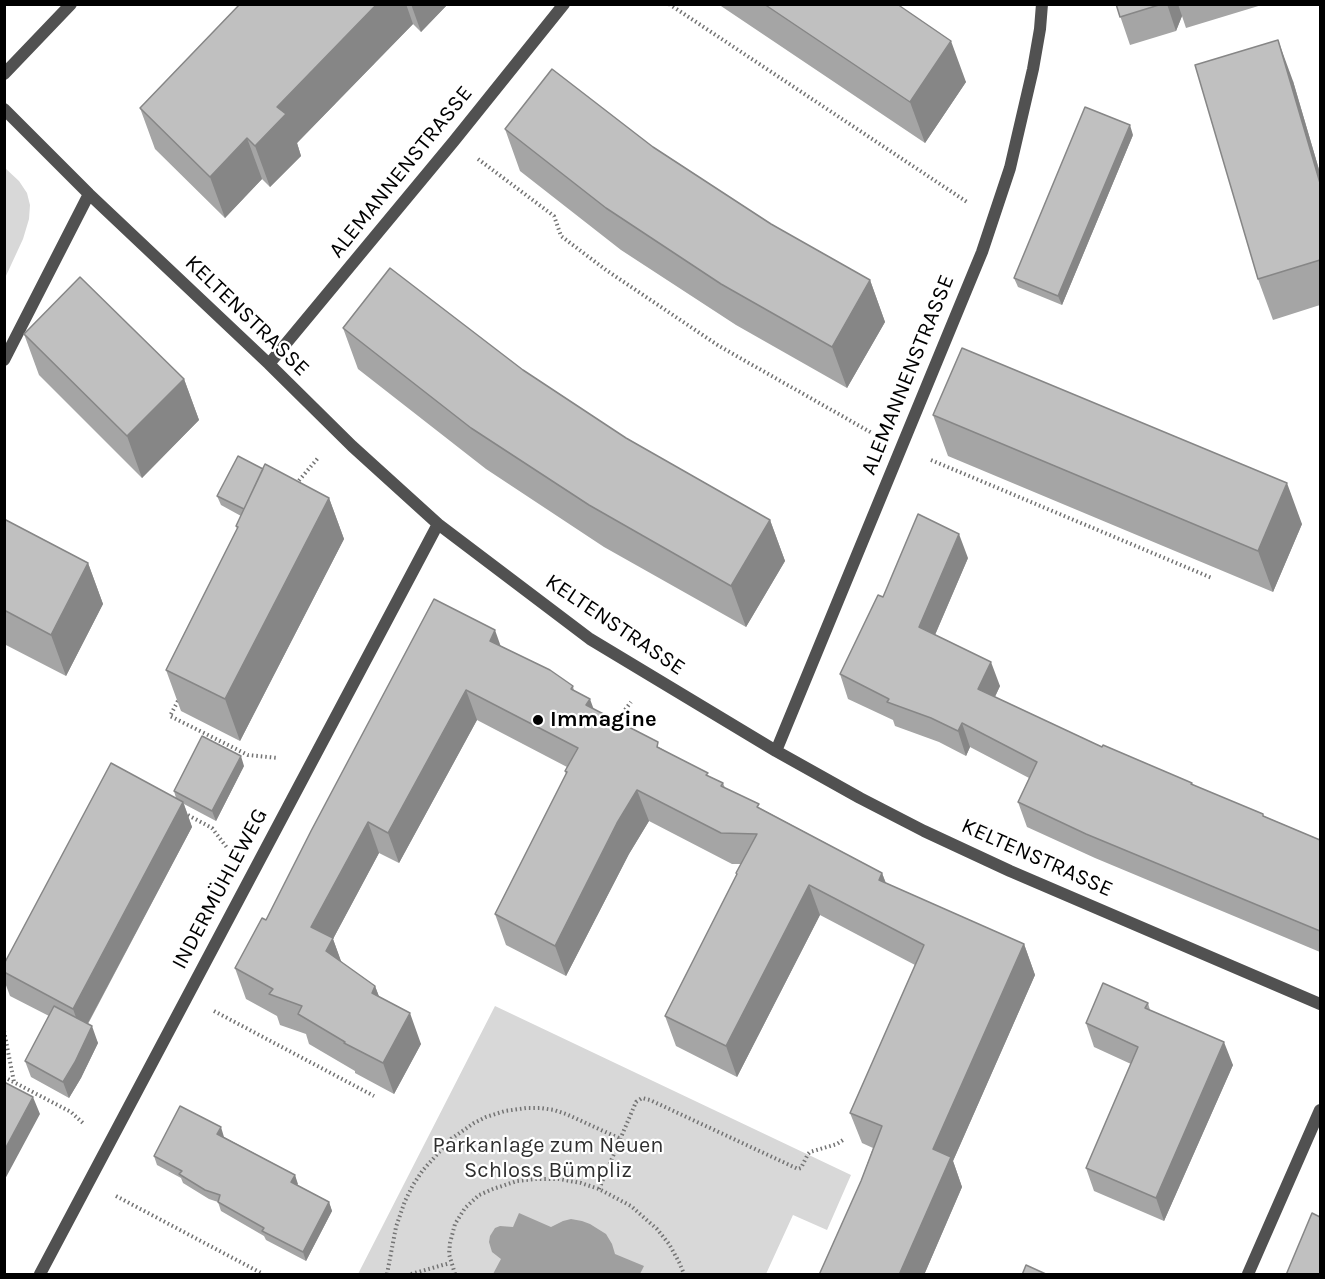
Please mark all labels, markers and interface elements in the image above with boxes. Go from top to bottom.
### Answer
street label: ALEMANNENSTRASSE [324,81,478,263]
street label: KELTENSTRASSE [179,250,315,382]
street label: ALEMANNENSTRASSE [856,271,960,479]
street label: KELTENSTRASSE [540,569,690,681]
place label: Immagine [550,707,657,733]
marker: Immagine [531,713,545,727]
street label: INDERMÜHLEWEG [167,804,273,974]
street label: KELTENSTRASSE [957,813,1117,903]
park label: Parkanlage zum Neuen Schloss Bümpliz [432,1133,664,1184]

